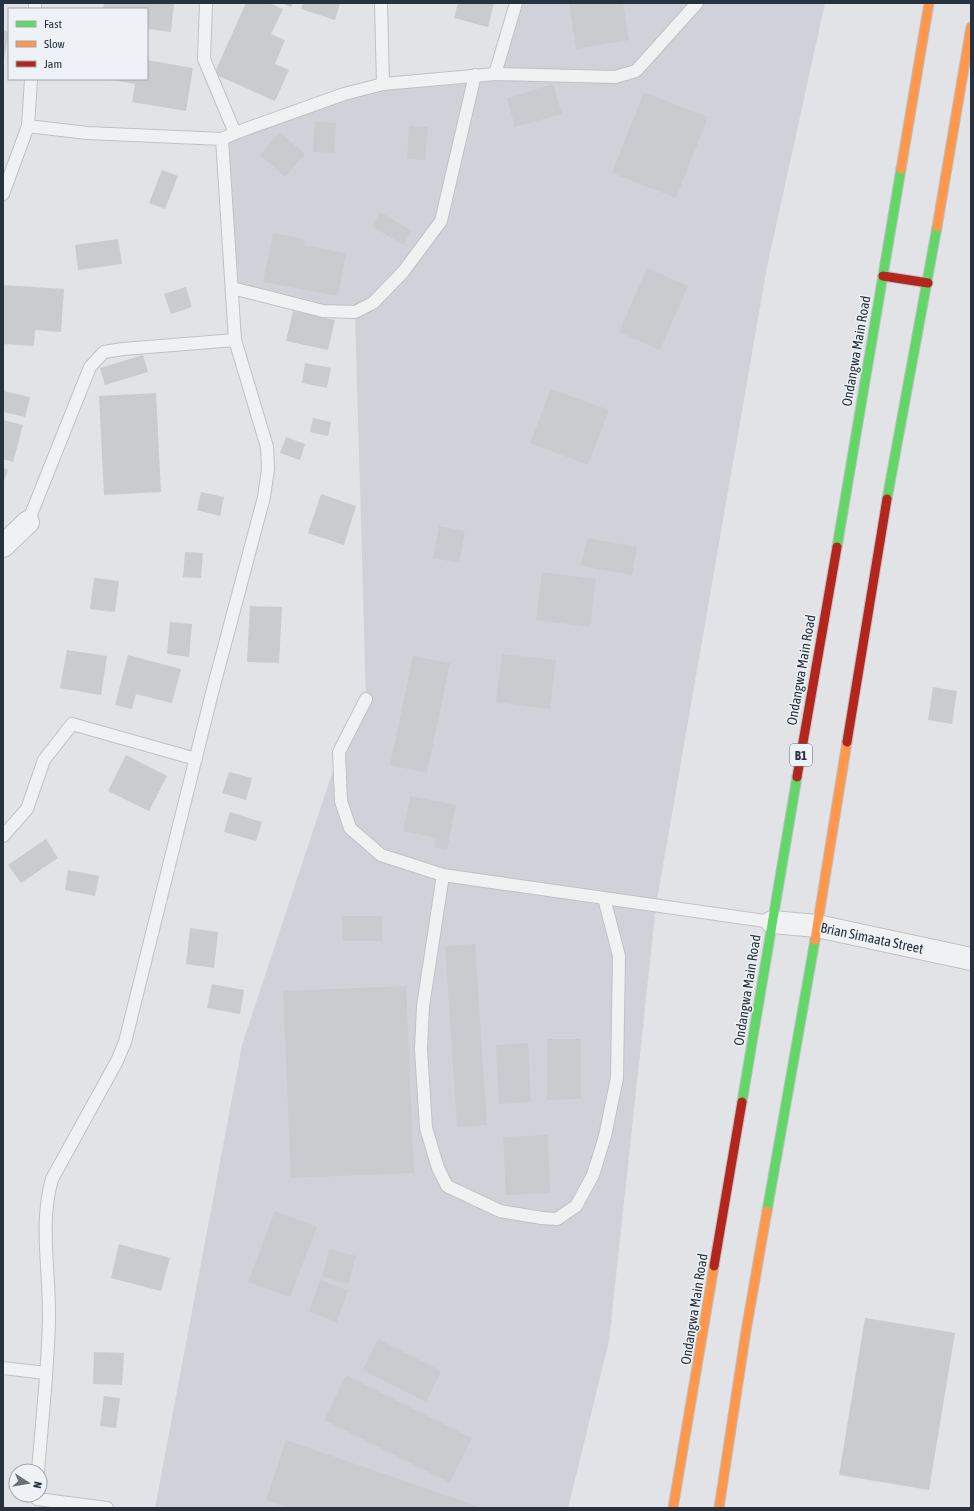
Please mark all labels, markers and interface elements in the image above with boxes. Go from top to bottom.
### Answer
legend [8,8,148,80]
text: Fast [44,17,62,31]
text: Slow [44,37,65,51]
text: Jam [44,57,62,71]
street label: Ondangwa Main Road [838,294,874,408]
street label: Ondangwa Main Road [783,613,819,727]
road number: B1 [790,744,812,766]
street label: Brian Simaata Street [819,919,925,957]
street label: Ondangwa Main Road [730,933,764,1047]
street label: Ondangwa Main Road [677,1252,711,1366]
north arrow [8,1463,48,1503]
text: N [31,1481,44,1490]

